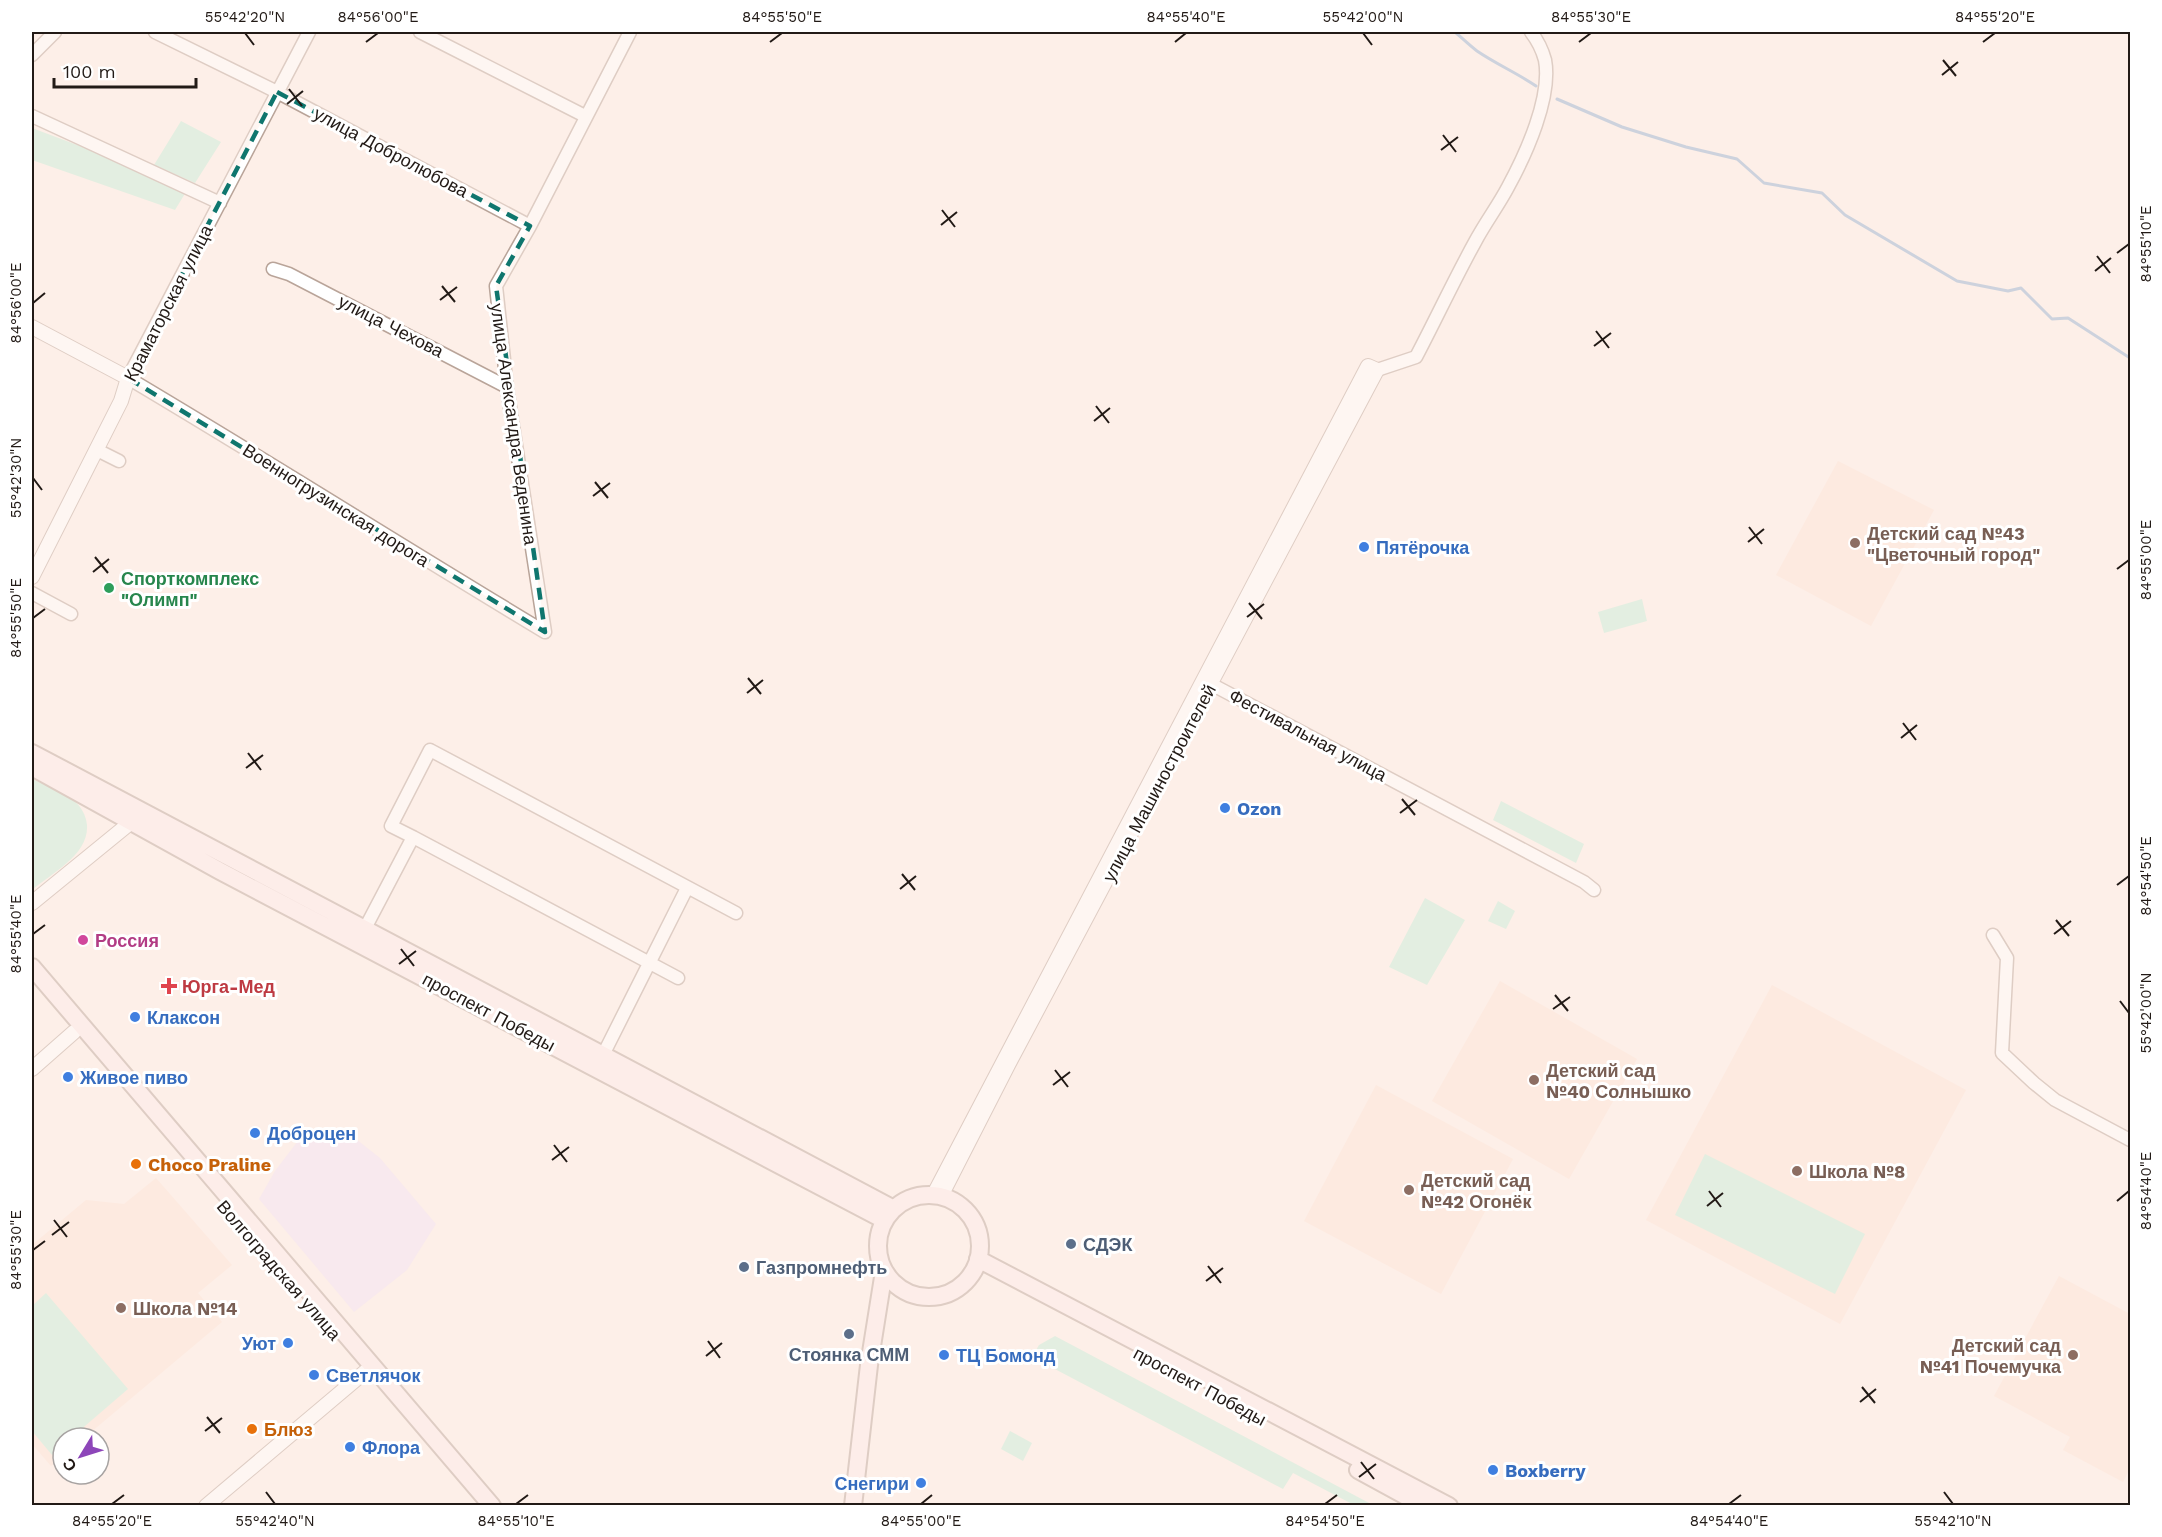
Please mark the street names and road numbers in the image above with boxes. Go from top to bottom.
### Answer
street label: улица Добролюбова [310,102,473,202]
street label: Краматорская улица [119,220,217,385]
street label: улица Чехова [335,290,448,362]
street label: улица Александра Веденина [487,302,542,547]
street label: Военногрузинская дорога [239,439,434,572]
street label: улица Машиностроителей [1098,681,1220,885]
street label: Фестивальная улица [1226,685,1391,786]
street label: проспект Победы [419,968,559,1056]
street label: Волгоградская улица [213,1196,346,1345]
street label: проспект Победы [1130,1342,1270,1430]

